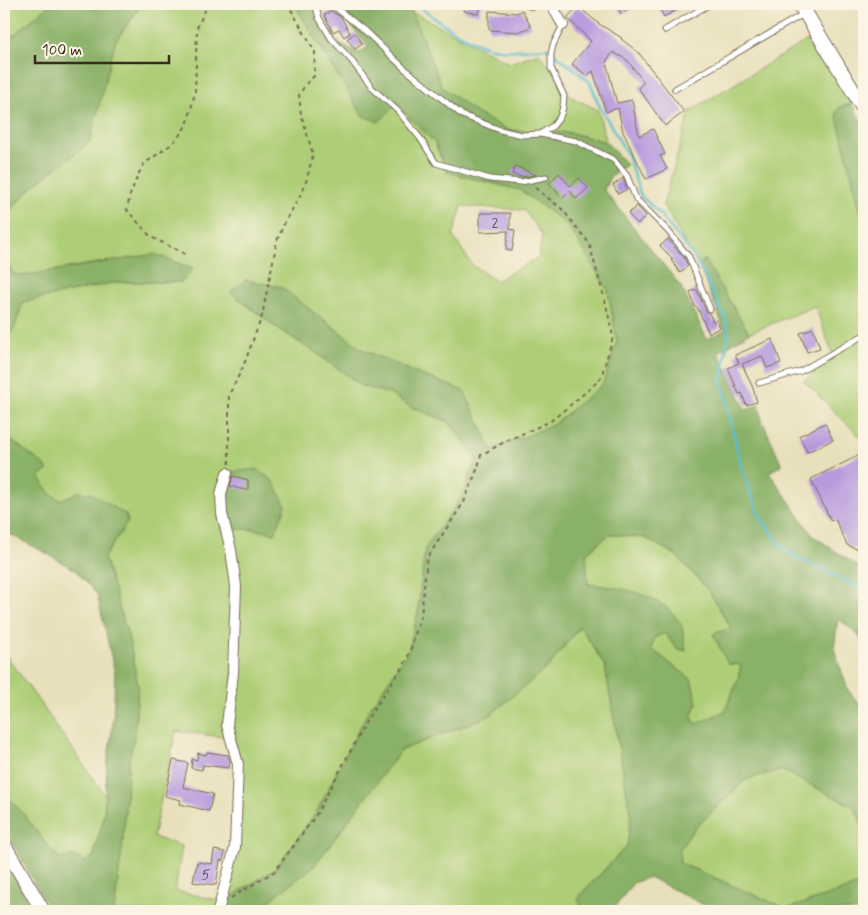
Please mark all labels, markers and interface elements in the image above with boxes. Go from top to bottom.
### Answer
scale bar [35,32,169,64]
text: 100 m [42,41,82,61]
house number: 2 [492,214,499,232]
house number: 5 [202,866,210,884]

